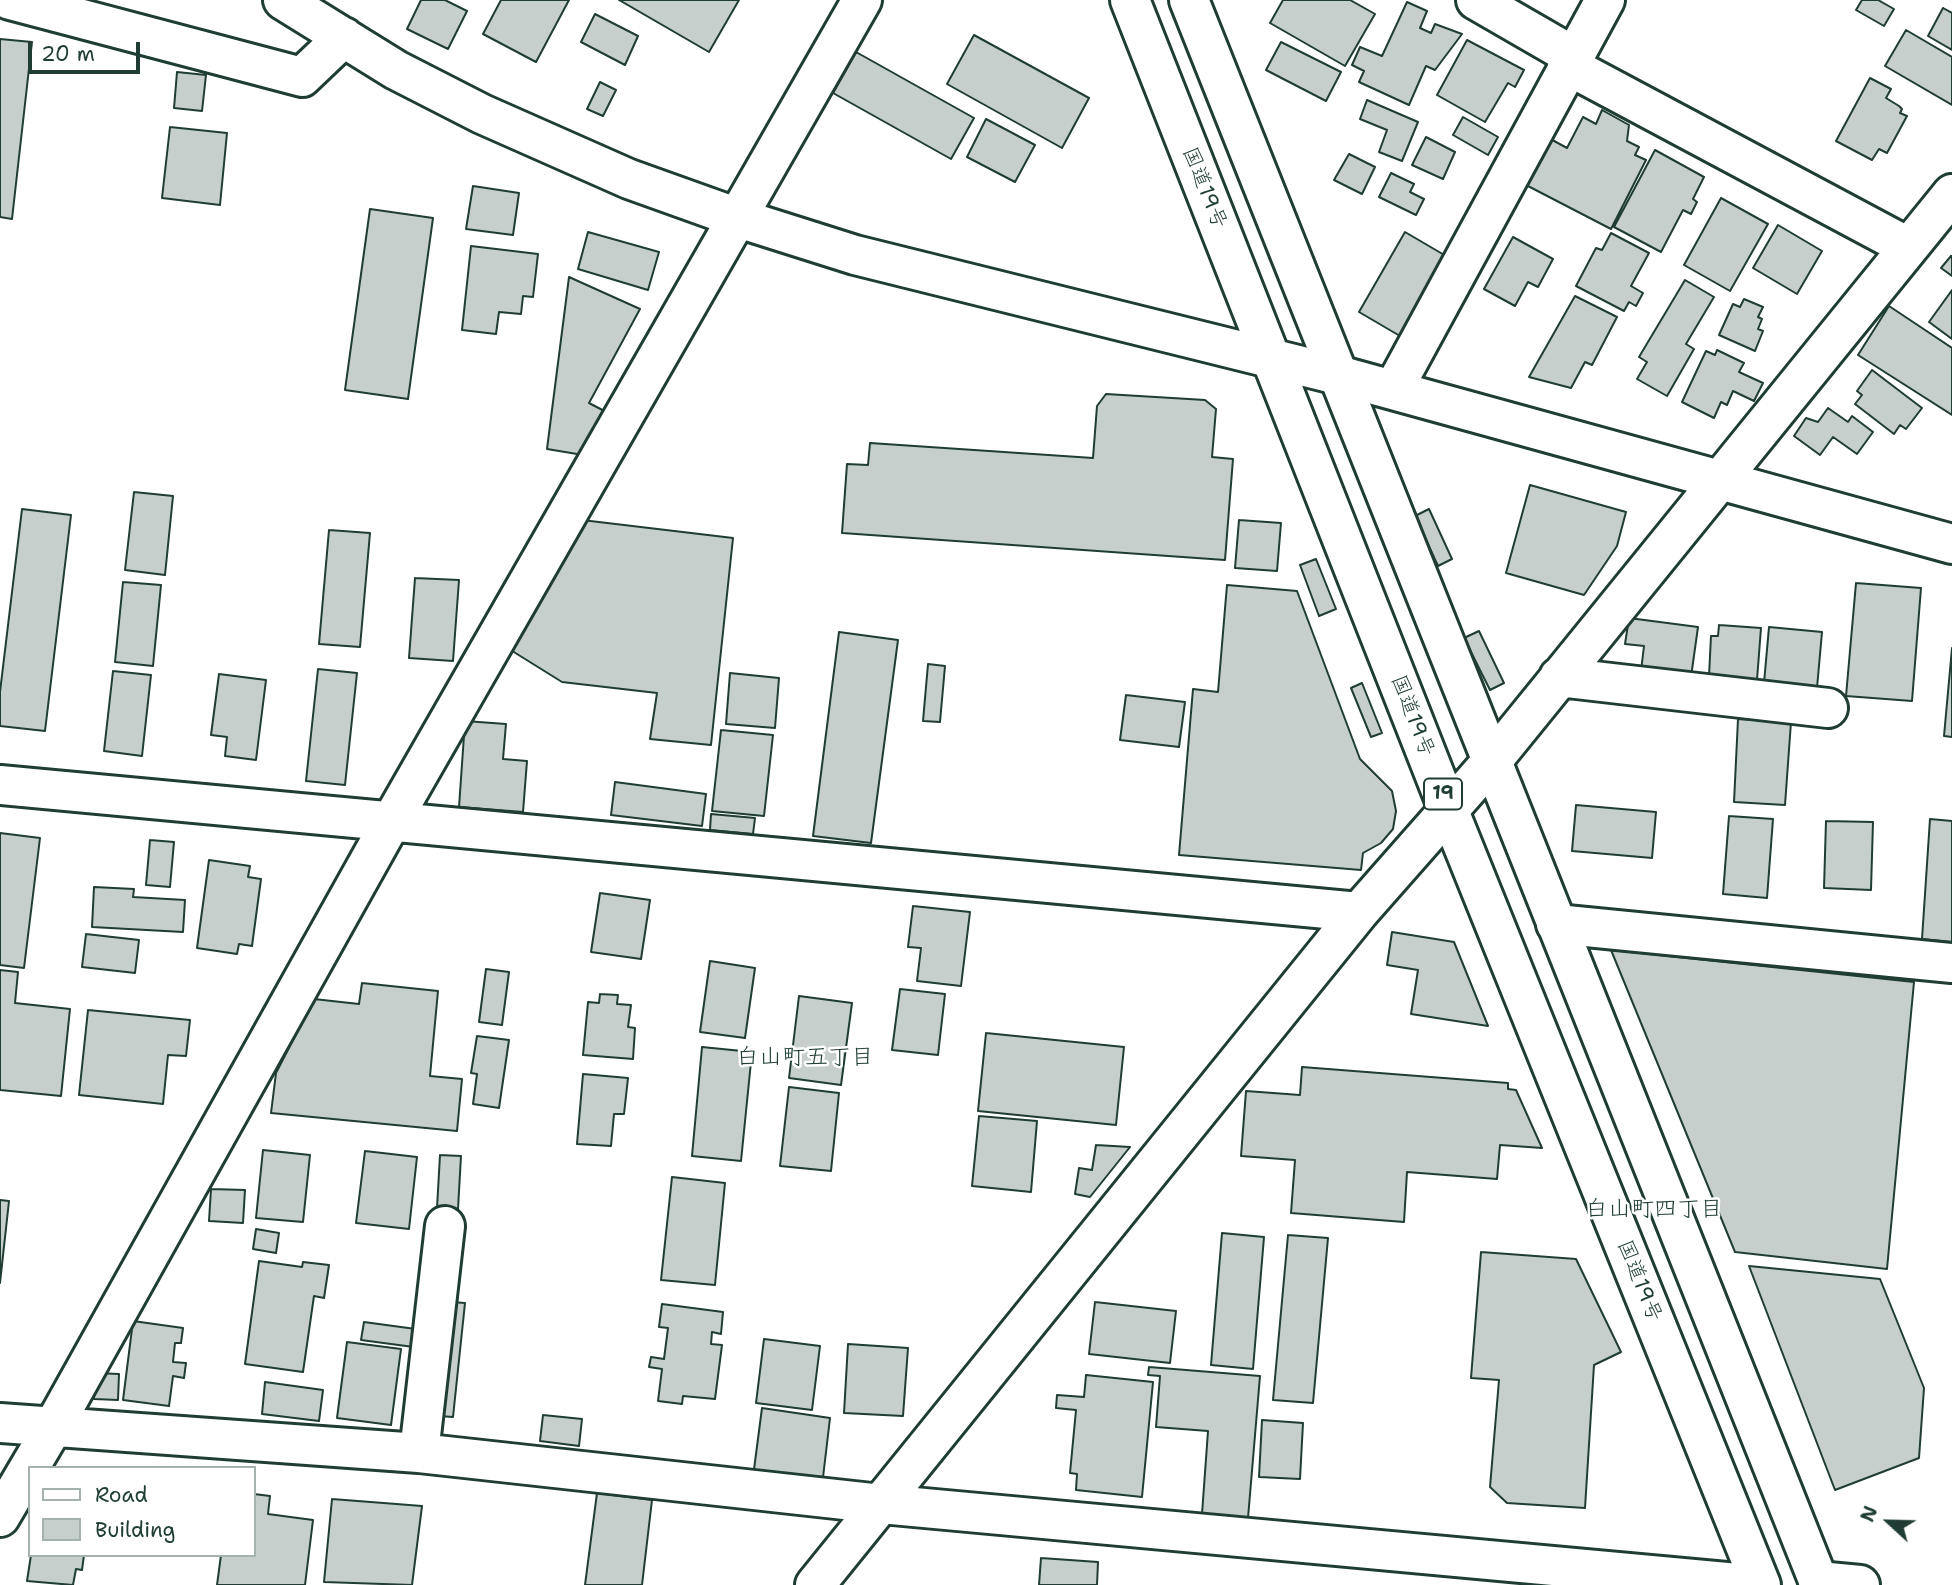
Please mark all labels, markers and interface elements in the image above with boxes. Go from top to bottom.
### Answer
scale bar [32,28,144,72]
text: 20 m [41,40,95,68]
street label: 国道19号 [1176,144,1232,232]
street label: 国道19号 [1385,672,1439,760]
road number: 19 [1424,778,1462,810]
district label: 白山町五丁目 [736,1044,874,1072]
district label: 白山町四丁目 [1585,1196,1723,1224]
street label: 国道19号 [1611,1237,1667,1325]
legend [28,1466,256,1557]
text: Road [95,1481,148,1509]
north arrow [1854,1487,1924,1557]
text: N [1855,1502,1883,1526]
text: Building [95,1516,175,1544]

